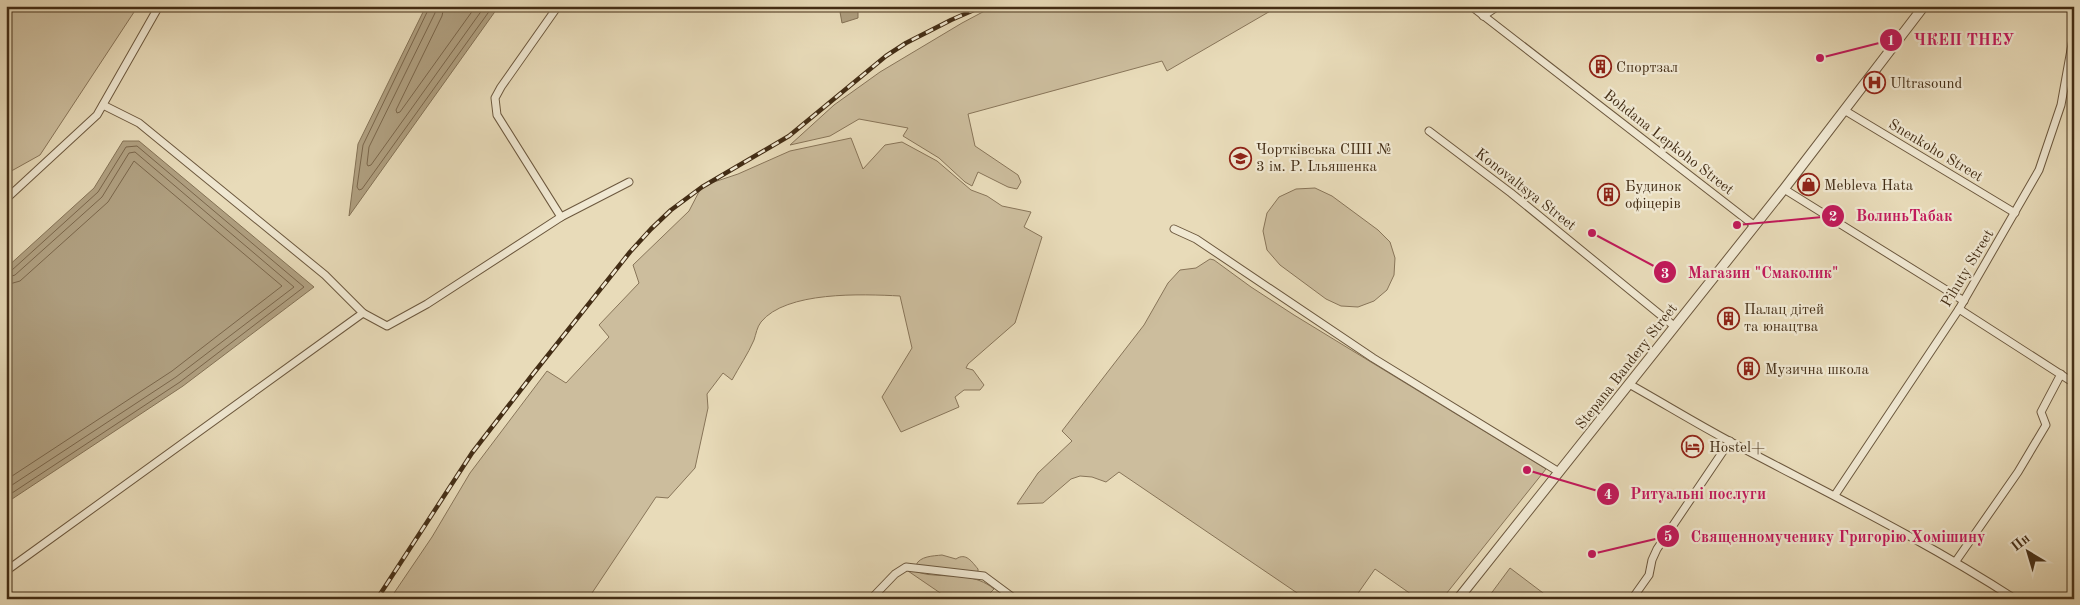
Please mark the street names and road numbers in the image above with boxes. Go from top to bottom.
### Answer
street label: Bohdana Lepkoho Street [1600,88,1736,198]
street label: Snenkoho Street [1885,117,1985,185]
street label: Konovaltsya Street [1472,146,1578,234]
street label: Pihuty Street [1939,227,1997,310]
street label: Stepana Bandery Street [1574,301,1681,433]

